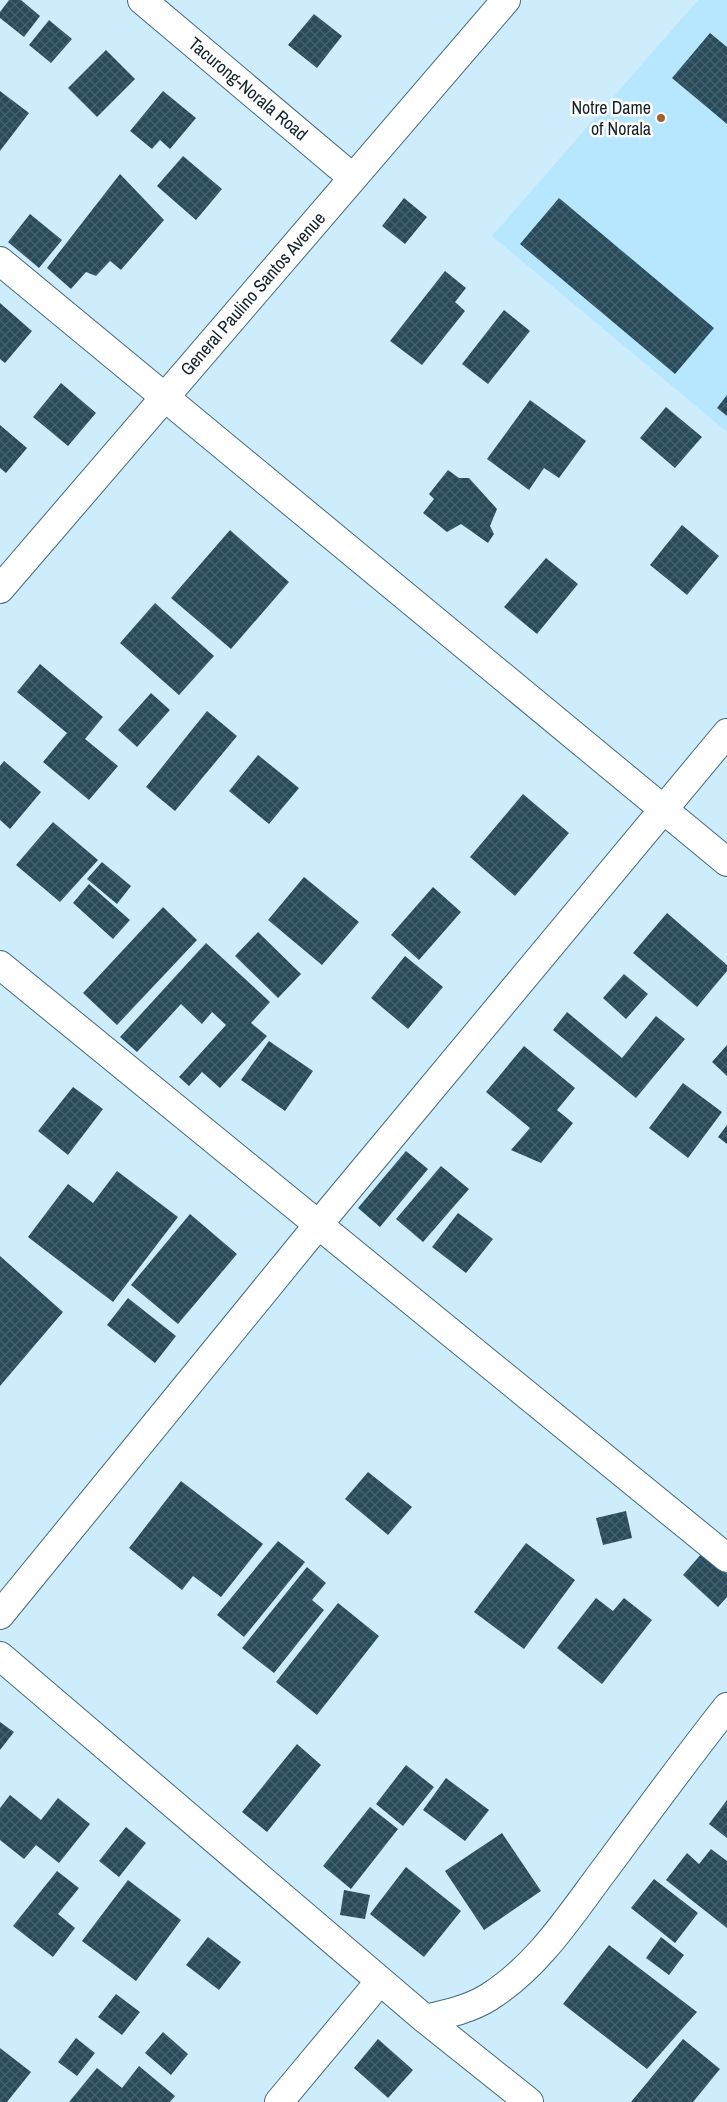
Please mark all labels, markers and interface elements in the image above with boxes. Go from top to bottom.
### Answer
street label: Tacurong-Norala Road [183,31,313,146]
place label: Notre Dame of Norala [571,95,651,141]
marker: Notre Dame of Norala [655,112,667,124]
street label: General Paulino Santos Avenue [174,206,331,381]

